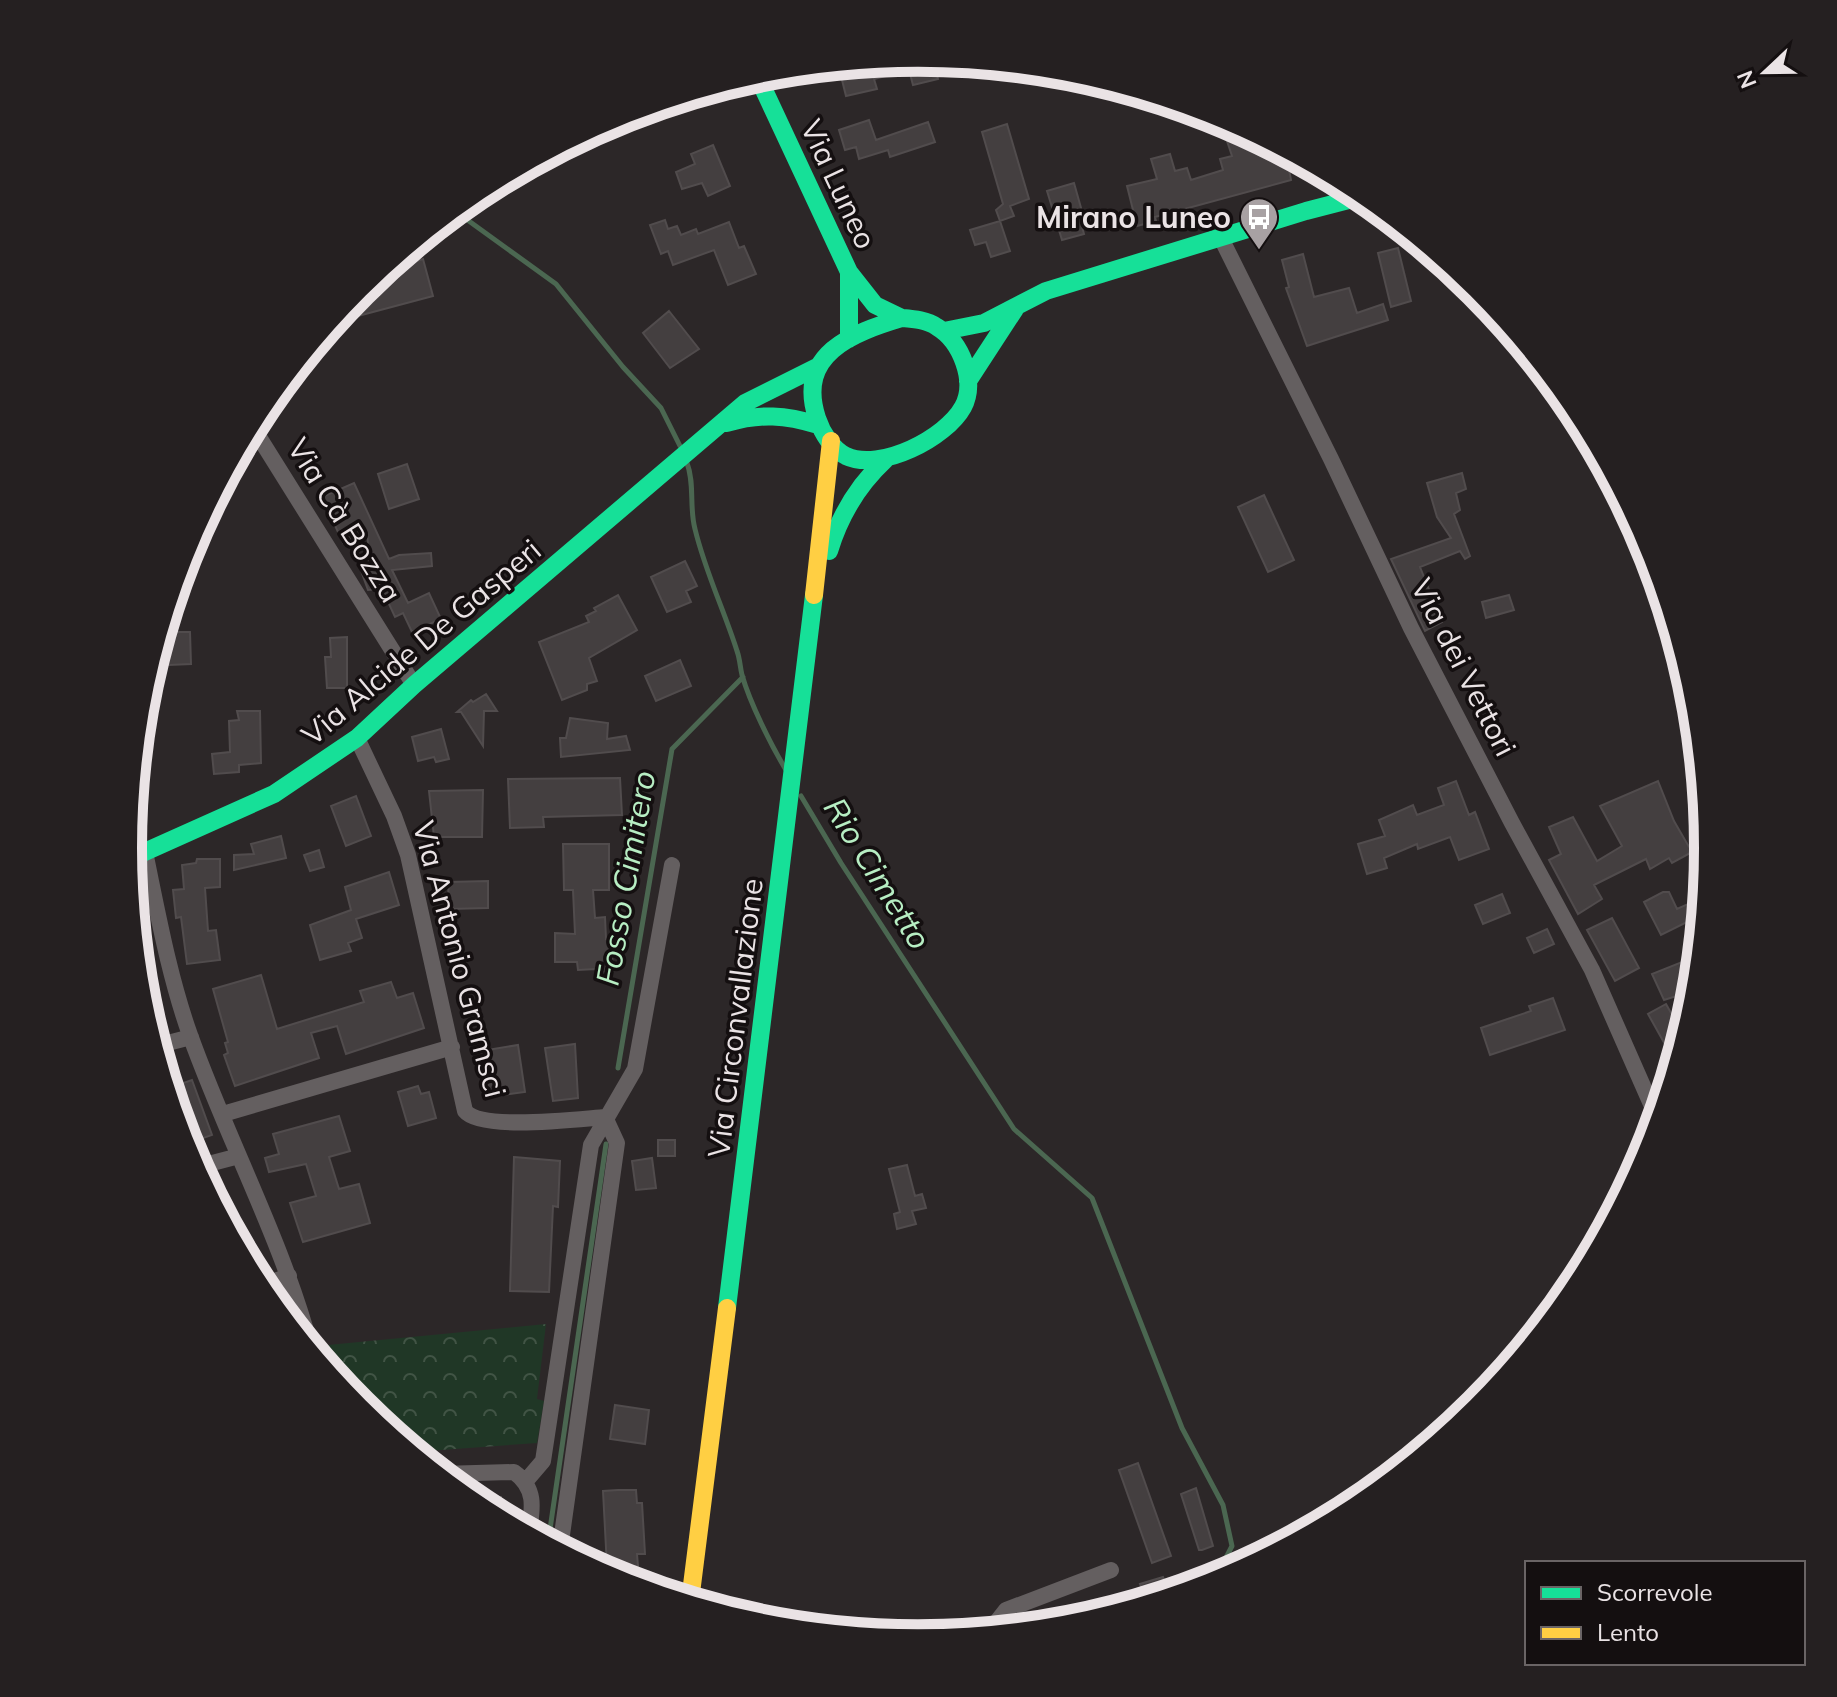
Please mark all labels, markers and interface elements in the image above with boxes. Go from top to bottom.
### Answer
north arrow [1725,32,1805,112]
text: N [1730,67,1763,92]
street label: Via Luneo [793,113,885,255]
bus stop icon: Mirano Luneo [1238,196,1280,251]
place label: Mirano Luneo [1036,198,1231,236]
street label: Via Cà Bozza [279,431,411,609]
street label: Via Alcide De Gasperi [294,531,548,753]
street label: Via dei Vettori [1403,572,1525,762]
water label: Fosso Cimitero [586,767,664,989]
water label: Rio Cimetto [816,790,940,956]
street label: Via Antonio Gramsci [405,817,515,1101]
street label: Via Circonvallazione [699,876,771,1160]
legend [1525,1561,1805,1665]
text: Scorrevole [1597,1577,1713,1607]
text: Lento [1597,1617,1659,1647]

